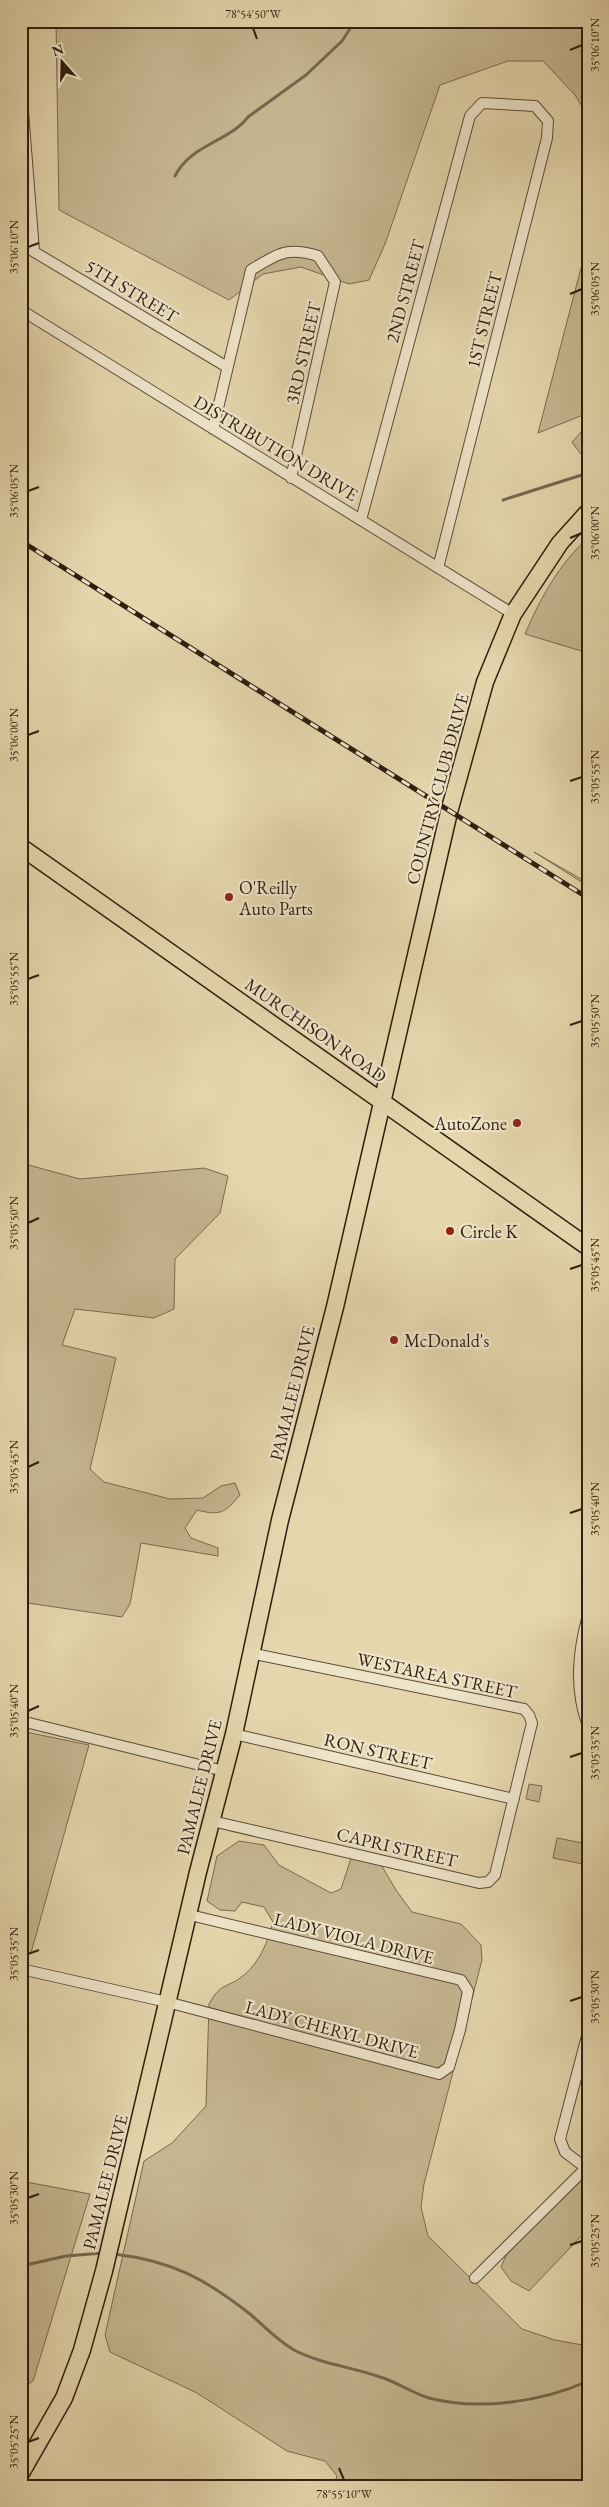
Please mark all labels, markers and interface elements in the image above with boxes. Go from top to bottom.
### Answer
text: 78°54'50"W [225,6,282,22]
text: 35°06'10"N [587,18,603,72]
north arrow [38,38,88,88]
text: N [49,39,67,60]
text: 35°06'10"N [6,220,22,274]
street label: 2ND STREET [380,236,430,345]
street label: 5TH STREET [81,254,184,328]
text: 35°06'05"N [587,262,603,316]
street label: 1ST STREET [461,269,507,370]
street label: 3RD STREET [280,299,326,406]
street label: DISTRIBUTION DRIVE [190,390,362,506]
text: 35°06'05"N [6,464,22,518]
text: 35°06'00"N [587,506,603,560]
street label: COUNTRY CLUB DRIVE [400,691,474,887]
text: 35°06'00"N [6,708,22,762]
text: 35°05'55"N [587,750,603,804]
place label: O'Reilly Auto Parts [238,876,313,920]
marker: O'Reilly Auto Parts [223,891,235,903]
text: 35°05'55"N [6,952,22,1006]
street label: MURCHISON ROAD [241,972,391,1088]
text: 35°05'50"N [587,994,603,1048]
place label: AutoZone [433,1112,507,1135]
marker: AutoZone [511,1117,523,1129]
text: 35°05'50"N [6,1196,22,1250]
place label: Circle K [460,1220,518,1243]
marker: Circle K [444,1225,456,1237]
text: 35°05'45"N [587,1238,603,1292]
street label: PAMALEE DRIVE [264,1323,320,1463]
place label: McDonald's [404,1329,489,1352]
marker: McDonald's [388,1334,400,1346]
text: 35°05'45"N [6,1440,22,1494]
text: 35°05'40"N [587,1482,603,1536]
street label: WESTAREA STREET [355,1647,520,1703]
text: 35°05'40"N [6,1684,22,1738]
street label: PAMALEE DRIVE [171,1717,227,1857]
text: 35°05'35"N [587,1726,603,1780]
street label: RON STREET [322,1727,435,1775]
street label: CAPRI STREET [334,1822,461,1872]
street label: LADY VIOLA DRIVE [272,1907,436,1969]
text: 35°05'35"N [6,1927,22,1981]
text: 35°05'30"N [587,1970,603,2024]
street label: LADY CHERYL DRIVE [243,1995,421,2063]
street label: PAMALEE DRIVE [77,2112,133,2252]
text: 35°05'30"N [6,2171,22,2225]
text: 35°05'25"N [587,2214,603,2268]
text: 35°05'25"N [6,2415,22,2469]
text: 78°55'10"W [316,2486,373,2502]

